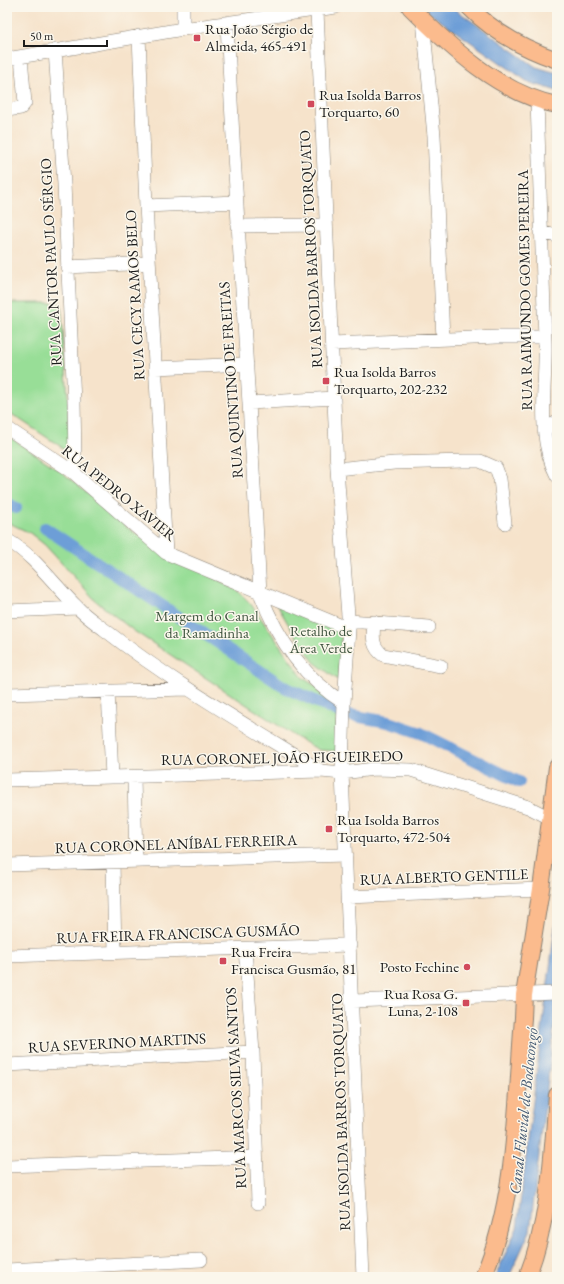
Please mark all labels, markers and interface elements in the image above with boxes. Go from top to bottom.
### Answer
place label: Rua João Sérgio de Almeida, 465-491 [204,19,313,55]
scale bar [24,22,107,48]
text: 50 m [30,28,54,44]
marker: Rua João Sérgio de Almeida, 465-491 [192,33,202,43]
place label: Rua Isolda Barros Torquarto, 60 [319,85,421,121]
marker: Rua Isolda Barros Torquarto, 60 [306,99,316,109]
street label: RUA ISOLDA BARROS TORQUATO [295,130,326,368]
street label: RUA CANTOR PAULO SÉRGIO [36,158,65,366]
street label: RUA RAIMUNDO GOMES PEREIRA [513,169,536,411]
street label: RUA CECY RAMOS BELO [121,209,148,381]
street label: RUA QUINTINO DE FREITAS [214,281,247,479]
place label: Rua Isolda Barros Torquarto, 202-232 [334,362,448,398]
marker: Rua Isolda Barros Torquarto, 202-232 [321,376,331,386]
street label: RUA PEDRO XAVIER [58,441,181,545]
park label: Margem do Canal da Ramadinha [155,606,259,642]
park label: Retalho de Área Verde [288,621,353,657]
street label: RUA CORONEL JOÃO FIGUEIREDO [161,746,403,769]
place label: Rua Isolda Barros Torquarto, 472-504 [337,810,451,846]
marker: Rua Isolda Barros Torquarto, 472-504 [324,824,334,834]
street label: RUA CORONEL ANÍBAL FERREIRA [54,830,298,857]
street label: RUA ALBERTO GENTILE [359,864,529,889]
street label: RUA FREIRA FRANCISCA GUSMÃO [56,920,300,947]
place label: Rua Freira Francisca Gusmão, 81 [231,942,356,978]
marker: Rua Freira Francisca Gusmão, 81 [218,956,228,966]
place label: Posto Fechine [380,957,459,976]
marker: Posto Fechine [462,962,472,972]
place label: Rua Rosa G. Luna, 2-108 [384,984,458,1020]
street label: RUA MARCOS SILVA SANTOS [221,987,250,1189]
street label: RUA ISOLDA BARROS TORQUATO [327,993,354,1231]
marker: Rua Rosa G. Luna, 2-108 [461,998,471,1008]
water label: Canal Fluvial de Bodocongó [504,1026,543,1195]
street label: RUA SEVERINO MARTINS [27,1028,207,1057]

